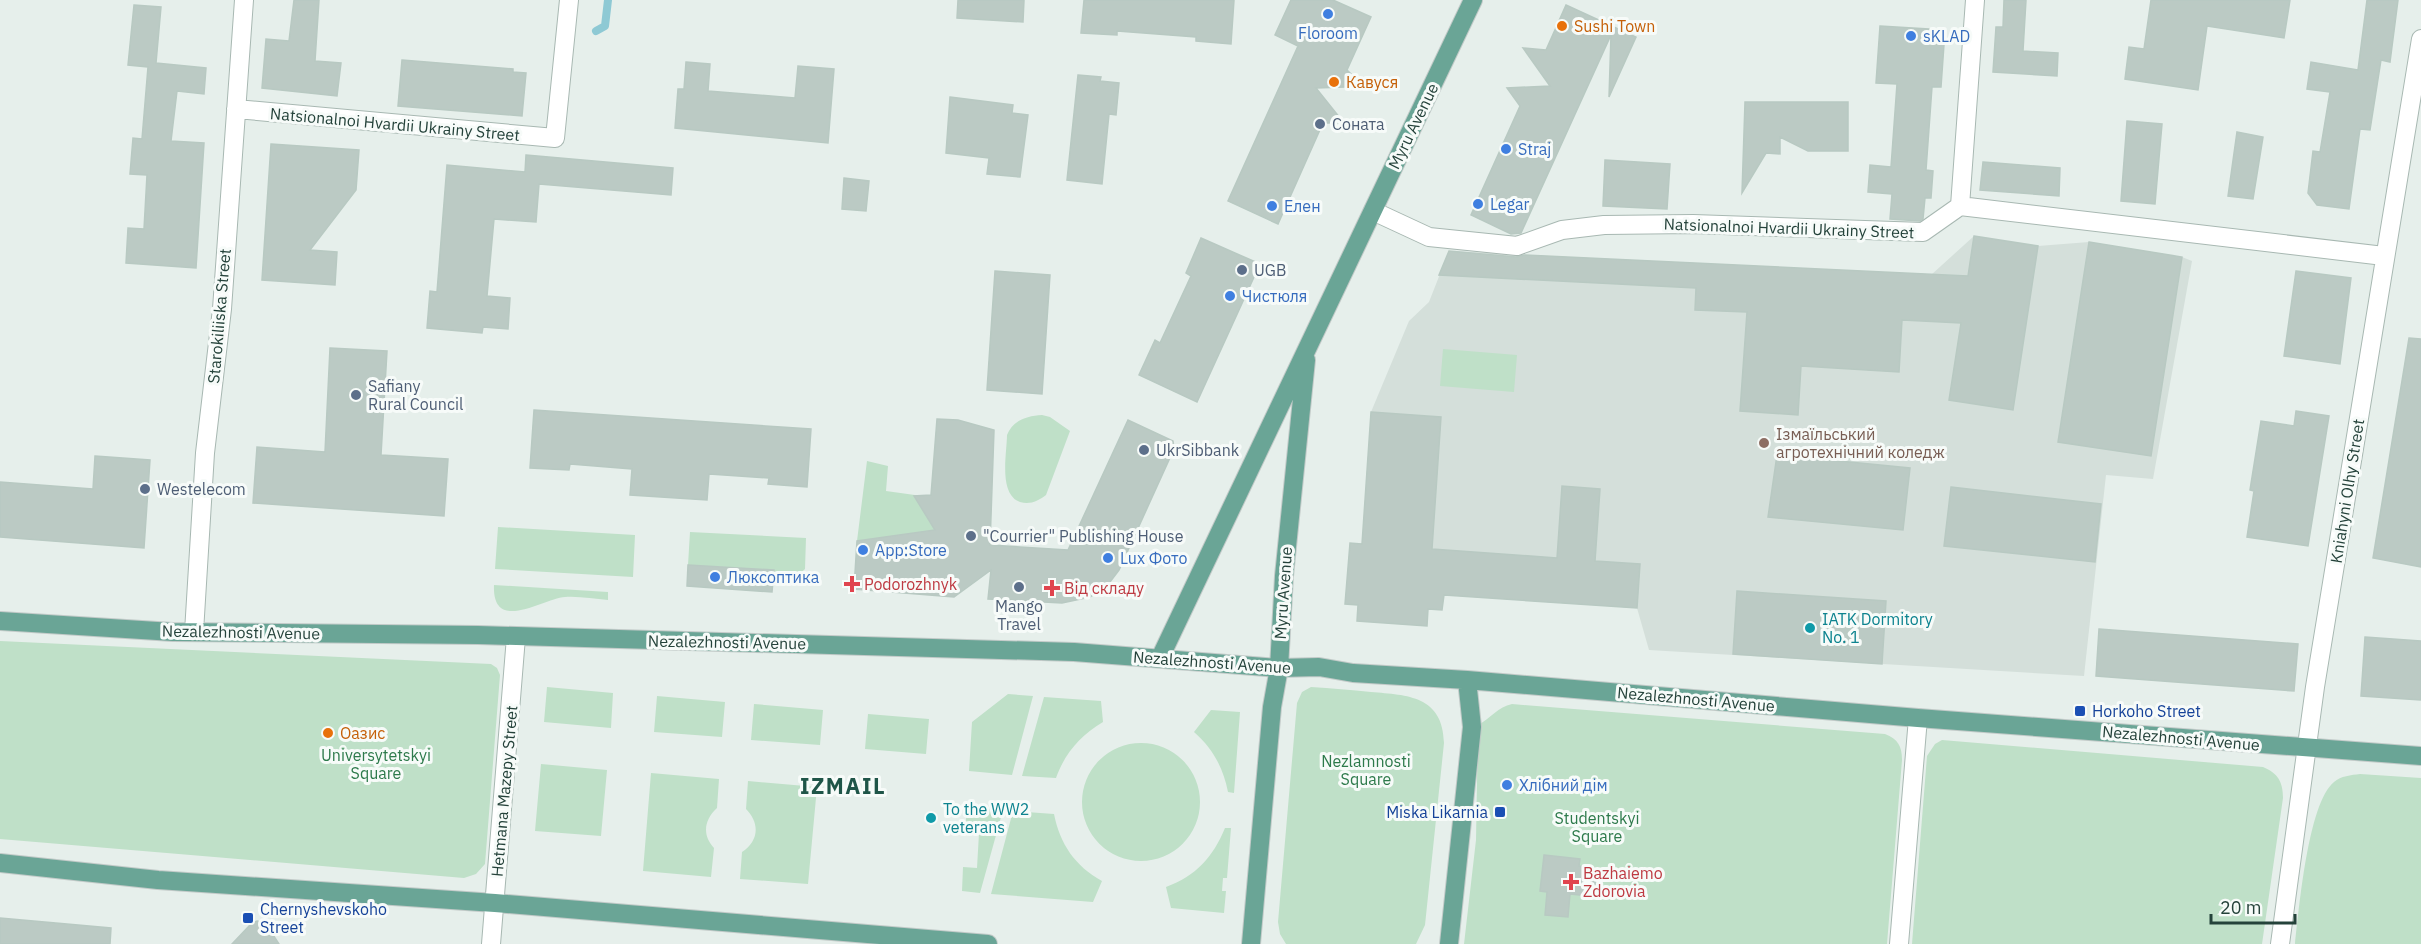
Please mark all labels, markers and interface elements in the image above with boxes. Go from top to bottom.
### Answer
marker: Floroom [1321,7,1335,21]
place label: Sushi Town [1574,16,1655,36]
marker: Sushi Town [1555,19,1569,33]
place label: Floroom [1298,23,1358,43]
place label: sKLAD [1923,26,1970,46]
marker: sKLAD [1904,29,1918,43]
place label: Кавуся [1346,72,1398,92]
marker: Кавуся [1327,75,1341,89]
street label: Myru Avenue [1384,80,1442,172]
street label: Natsionalnoi Hvardii Ukrainy Street [269,103,521,145]
place label: Соната [1332,114,1385,134]
marker: Соната [1313,117,1327,131]
place label: Straj [1518,139,1551,159]
marker: Straj [1499,142,1513,156]
place label: Legar [1490,194,1530,214]
place label: Елен [1284,196,1321,216]
marker: Legar [1471,197,1485,211]
marker: Елен [1265,199,1279,213]
street label: Natsionalnoi Hvardii Ukrainy Street [1663,214,1915,242]
street label: Starokiliiska Street [203,248,235,384]
place label: UGB [1254,260,1286,280]
marker: UGB [1235,263,1249,277]
place label: Чистюля [1242,286,1307,306]
marker: Чистюля [1223,289,1237,303]
place label: Safiany Rural Council [368,376,463,414]
marker: Safiany Rural Council [349,388,363,402]
street label: Kniahyni Olhy Street [2326,417,2368,565]
place label: Ізмаїльський агротехнічний коледж [1776,424,1945,462]
marker: Ізмаїльський агротехнічний коледж [1757,436,1771,450]
place label: UkrSibbank [1156,440,1240,460]
marker: UkrSibbank [1137,443,1151,457]
place label: Westelecom [157,479,246,499]
marker: Westelecom [138,482,152,496]
place label: "Courrier" Publishing House [983,526,1184,546]
marker: "Courrier" Publishing House [964,529,978,543]
place label: App:Store [875,540,947,560]
marker: App:Store [856,543,870,557]
street label: Myru Avenue [1270,546,1296,640]
place label: Lux Фото [1120,548,1187,568]
marker: Lux Фото [1101,551,1115,565]
place label: Люксоптика [727,567,820,587]
marker: Люксоптика [708,570,722,584]
place label: Podorozhnyk [864,574,958,594]
marker: Podorozhnyk [845,577,859,591]
place label: Від складу [1064,578,1144,598]
marker: Mango Travel [1012,580,1026,594]
marker: Від складу [1045,581,1059,595]
place label: Mango Travel [995,596,1043,634]
place label: IATK Dormitory No. 1 [1822,609,1933,647]
street label: Nezalezhnosti Avenue [162,621,320,643]
marker: IATK Dormitory No. 1 [1803,621,1817,635]
street label: Nezalezhnosti Avenue [648,631,806,653]
street label: Nezalezhnosti Avenue [1132,647,1292,678]
street label: Nezalezhnosti Avenue [1616,682,1776,716]
place label: Horkoho Street [2092,701,2201,721]
street label: Hetmana Mazepy Street [487,704,521,878]
marker: Horkoho Street [2073,704,2087,718]
street label: Nezalezhnosti Avenue [2101,721,2261,755]
place label: Оазис [340,723,385,743]
marker: Оазис [321,726,335,740]
park label: Universytetskyi Square [321,745,431,783]
park label: Nezlamnosti Square [1321,751,1411,789]
district label: IZMAIL [800,771,886,800]
place label: Хлібний дім [1519,775,1608,795]
marker: Хлібний дім [1500,778,1514,792]
place label: To the WW2 veterans [943,799,1029,837]
place label: Miska Likarnia [1386,802,1488,822]
marker: Miska Likarnia [1493,805,1507,819]
park label: Studentskyi Square [1555,808,1639,846]
marker: To the WW2 veterans [924,811,938,825]
place label: Bazhaiemo Zdorovia [1583,863,1663,901]
marker: Bazhaiemo Zdorovia [1564,875,1578,889]
scale bar [2211,887,2295,925]
text: 20 m [2220,896,2262,919]
place label: Chernyshevskoho Street [260,899,387,937]
marker: Chernyshevskoho Street [241,911,255,925]

